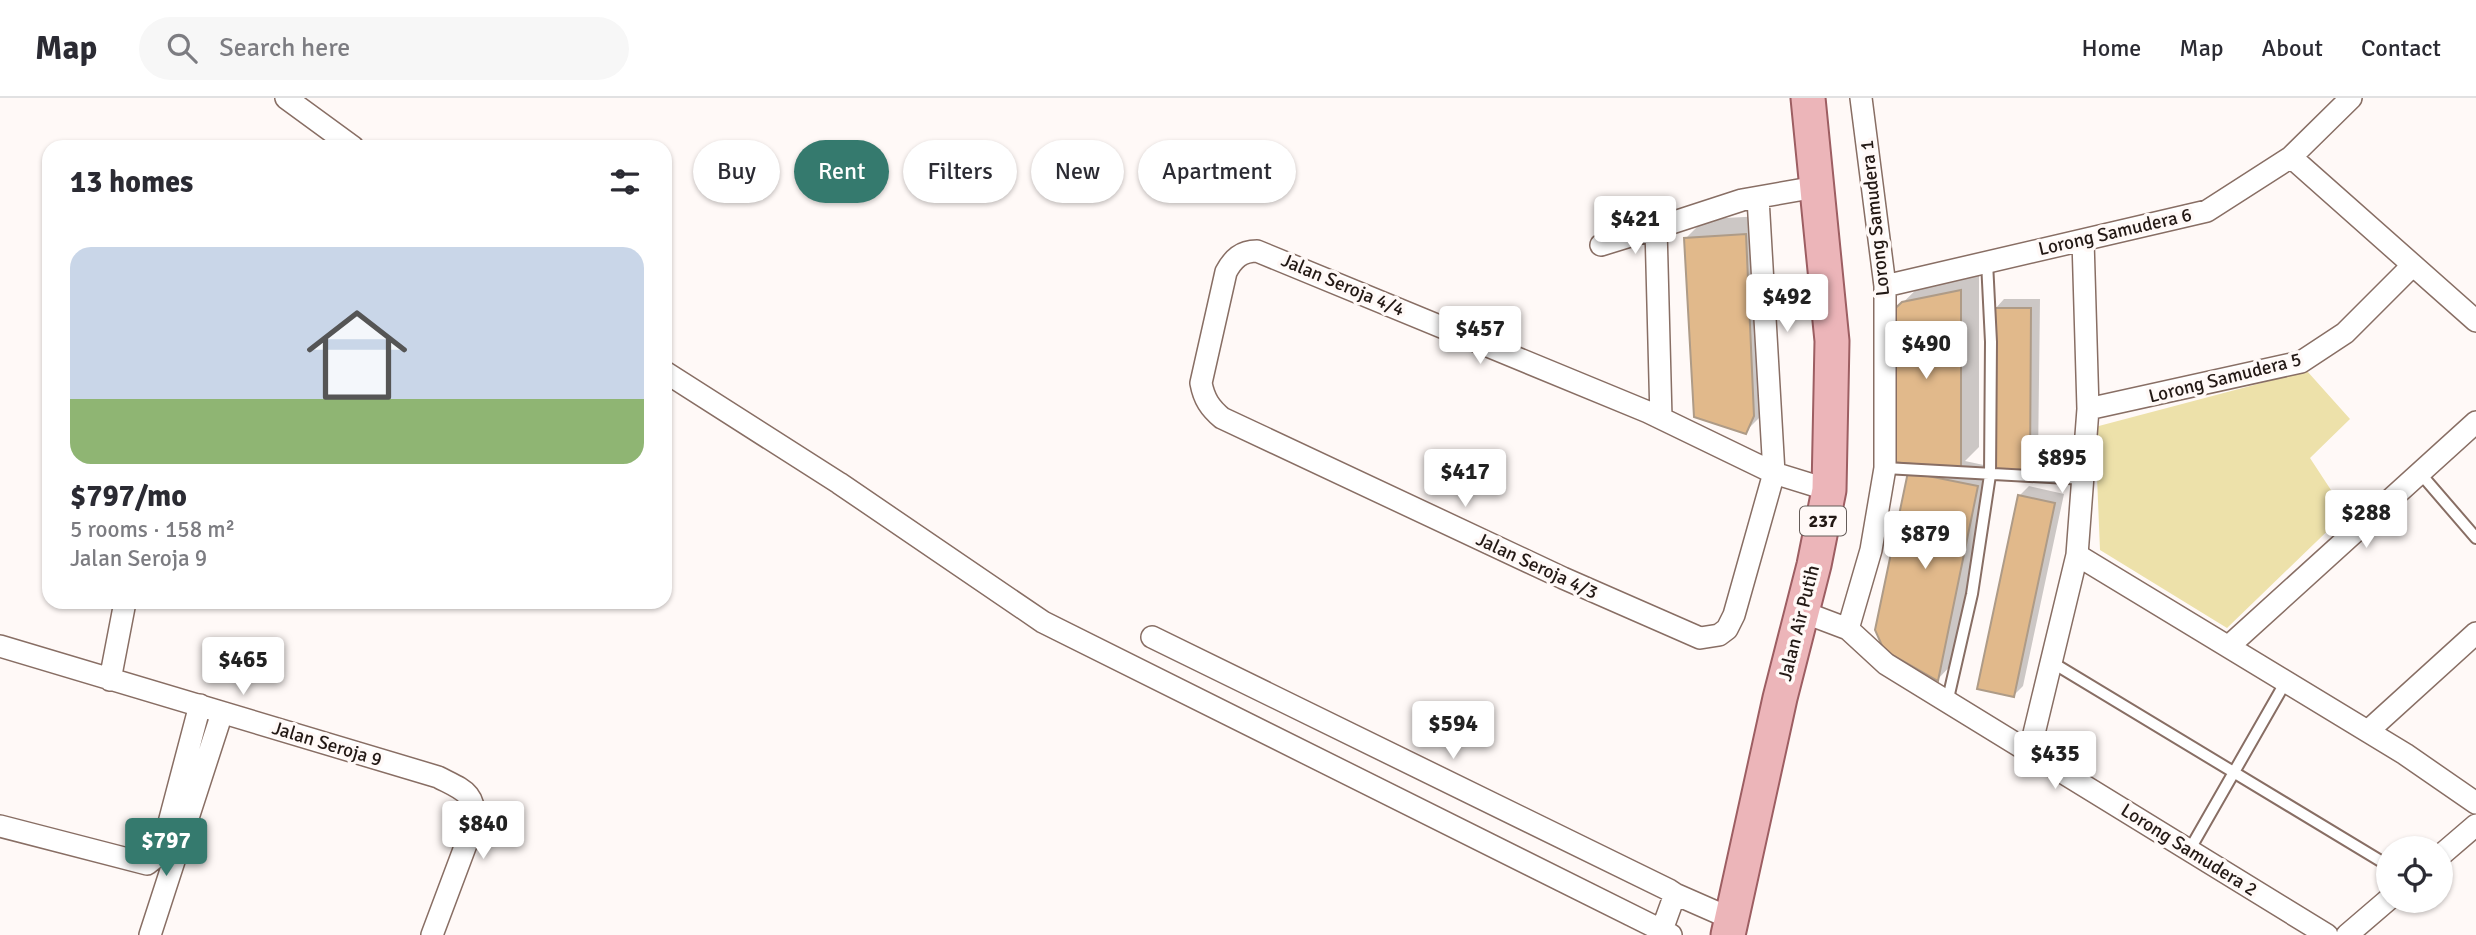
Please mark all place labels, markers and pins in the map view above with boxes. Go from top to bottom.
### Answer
pin: $421 [1594,197,1676,256]
pin: $492 [1746,274,1828,334]
pin: $457 [1439,306,1521,366]
pin: $490 [1885,322,1967,381]
pin: $895 [2021,436,2103,495]
pin: $417 [1424,450,1506,509]
pin: $288 [2325,490,2407,550]
pin: $879 [1884,512,1966,571]
pin: $465 [202,638,284,697]
pin: $594 [1412,702,1494,761]
pin: $435 [2014,732,2096,791]
pin: $840 [442,802,524,861]
pin: $797 [125,818,207,878]

